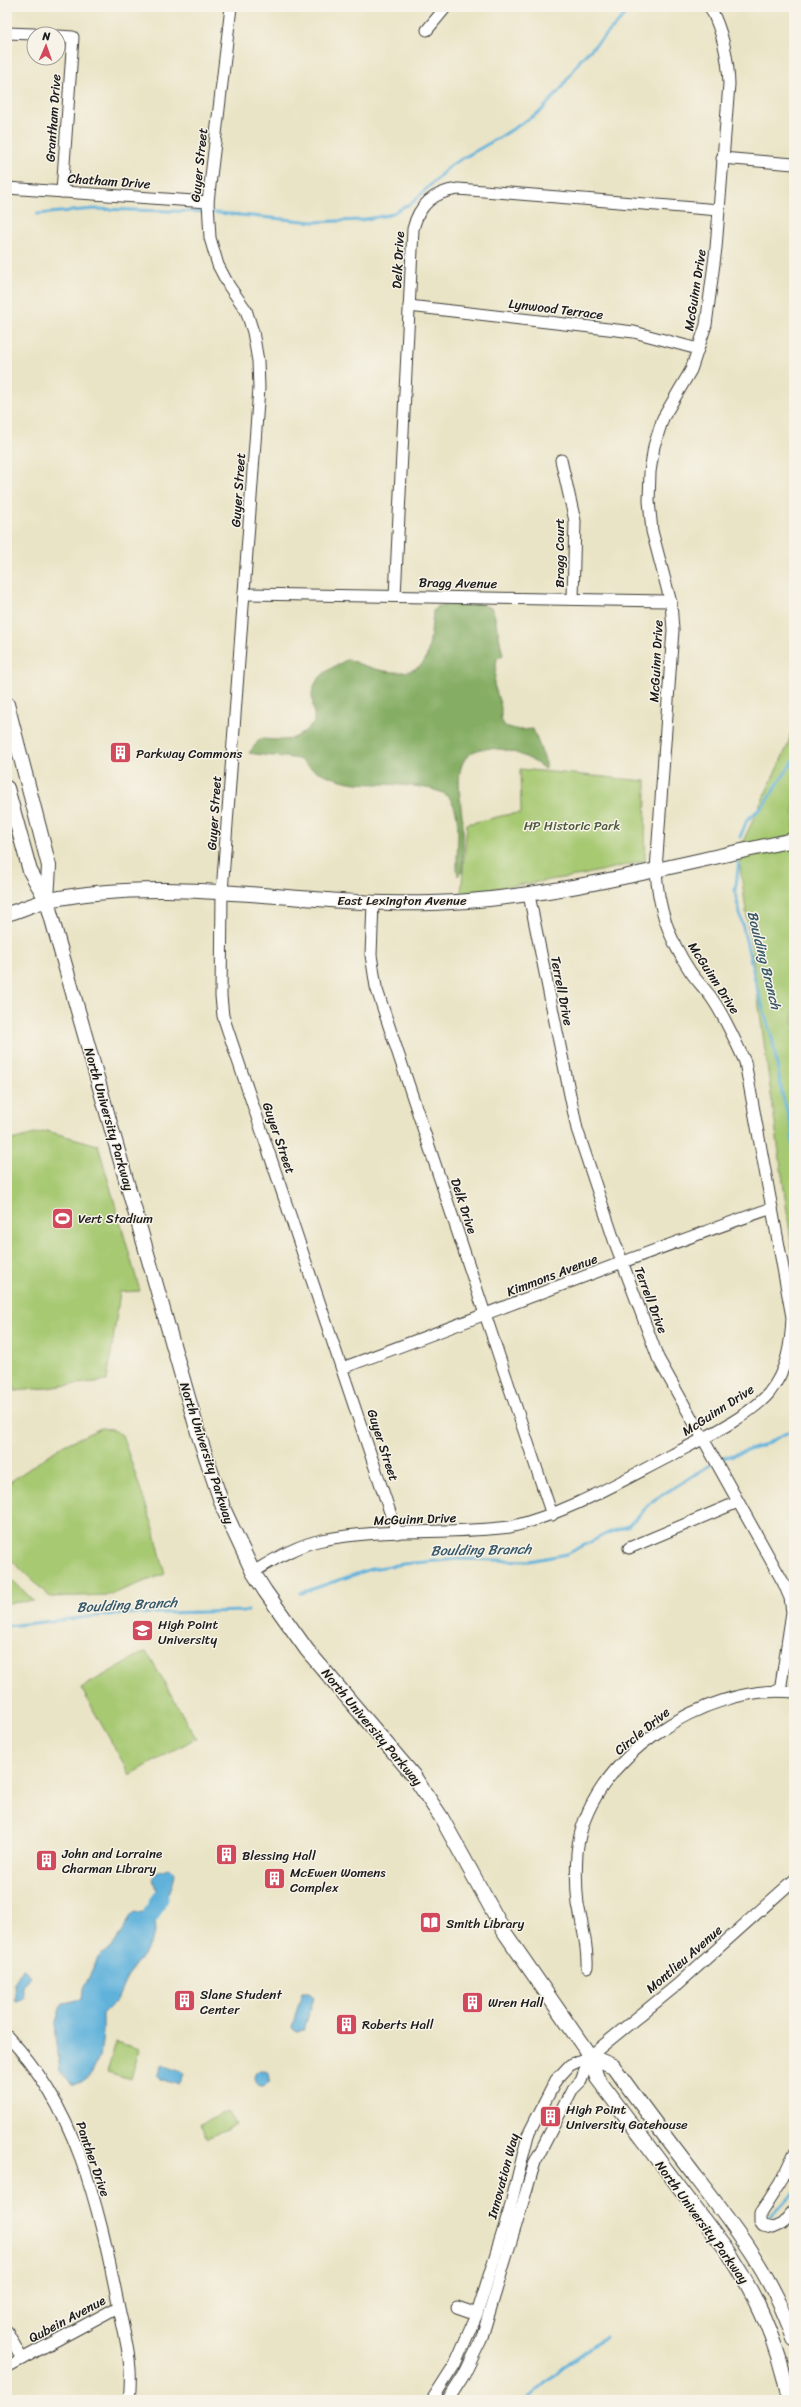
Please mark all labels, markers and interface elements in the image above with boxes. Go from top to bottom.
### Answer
north arrow [26,26,66,66]
text: N [41,27,51,46]
street label: Grantham Drive [38,73,68,163]
street label: Guyer Street [184,126,214,203]
street label: Chatham Drive [67,167,152,195]
street label: Delk Drive [385,231,411,289]
street label: McGuinn Drive [677,247,713,333]
street label: Lynwood Terrace [508,292,605,326]
street label: Guyer Street [224,452,252,528]
street label: Bragg Court [548,518,571,588]
street label: Bragg Avenue [419,571,498,595]
street label: McGuinn Drive [642,619,670,703]
building icon: Parkway Commons [107,740,133,766]
place label: Parkway Commons [136,742,242,765]
street label: Guyer Street [200,775,228,851]
park label: HP Historic Park [524,814,620,837]
street label: East Lexington Avenue [337,889,467,912]
water label: Boulding Branch [740,908,789,1013]
street label: McGuinn Drive [682,937,746,1019]
street label: Terrell Drive [544,954,580,1028]
street label: North University Parkway [78,1045,141,1194]
street label: Guyer Street [256,1099,302,1177]
street label: Delk Drive [444,1175,484,1237]
sports icon: Vert Stadium [50,1205,76,1231]
place label: Vert Stadium [78,1207,153,1230]
street label: Kimmons Avenue [503,1247,601,1303]
street label: Terrell Drive [628,1263,674,1337]
street label: McGuinn Drive [677,1378,759,1442]
street label: North University Parkway [173,1379,241,1527]
street label: Guyer Street [361,1406,406,1484]
street label: McGuinn Drive [373,1506,457,1532]
water label: Boulding Branch [431,1537,533,1563]
water label: Boulding Branch [76,1590,180,1620]
place label: High Point University [158,1613,218,1651]
school or university icon: High Point University [129,1618,155,1644]
street label: North University Parkway [316,1663,429,1791]
street label: Circle Drive [609,1701,675,1761]
place label: John and Lorraine Charman Library [61,1842,162,1880]
building icon: Blessing Hall [213,1842,239,1868]
place label: Blessing Hall [242,1844,316,1867]
building icon: John and Lorraine Charman Library [33,1847,59,1873]
place label: McEwen Womens Complex [290,1861,386,1899]
building icon: McEwen Womens Complex [262,1866,288,1892]
library icon: Smith Library [418,1910,444,1936]
place label: Smith Library [446,1912,525,1935]
street label: Montlieu Avenue [640,1919,728,1999]
place label: Slane Student Center [200,1983,282,2021]
building icon: Slane Student Center [172,1988,198,2014]
building icon: Wren Hall [460,1989,486,2015]
place label: Wren Hall [488,1991,544,2014]
building icon: Roberts Hall [334,2011,360,2037]
place label: Roberts Hall [362,2013,434,2036]
place label: High Point University Gatehouse [566,2098,688,2136]
building icon: High Point University Gatehouse [537,2103,563,2129]
street label: Panther Drive [69,2118,117,2200]
street label: Innovation Way [480,2130,526,2222]
street label: North University Parkway [649,2155,755,2289]
street label: Qubein Avenue [24,2289,110,2349]

